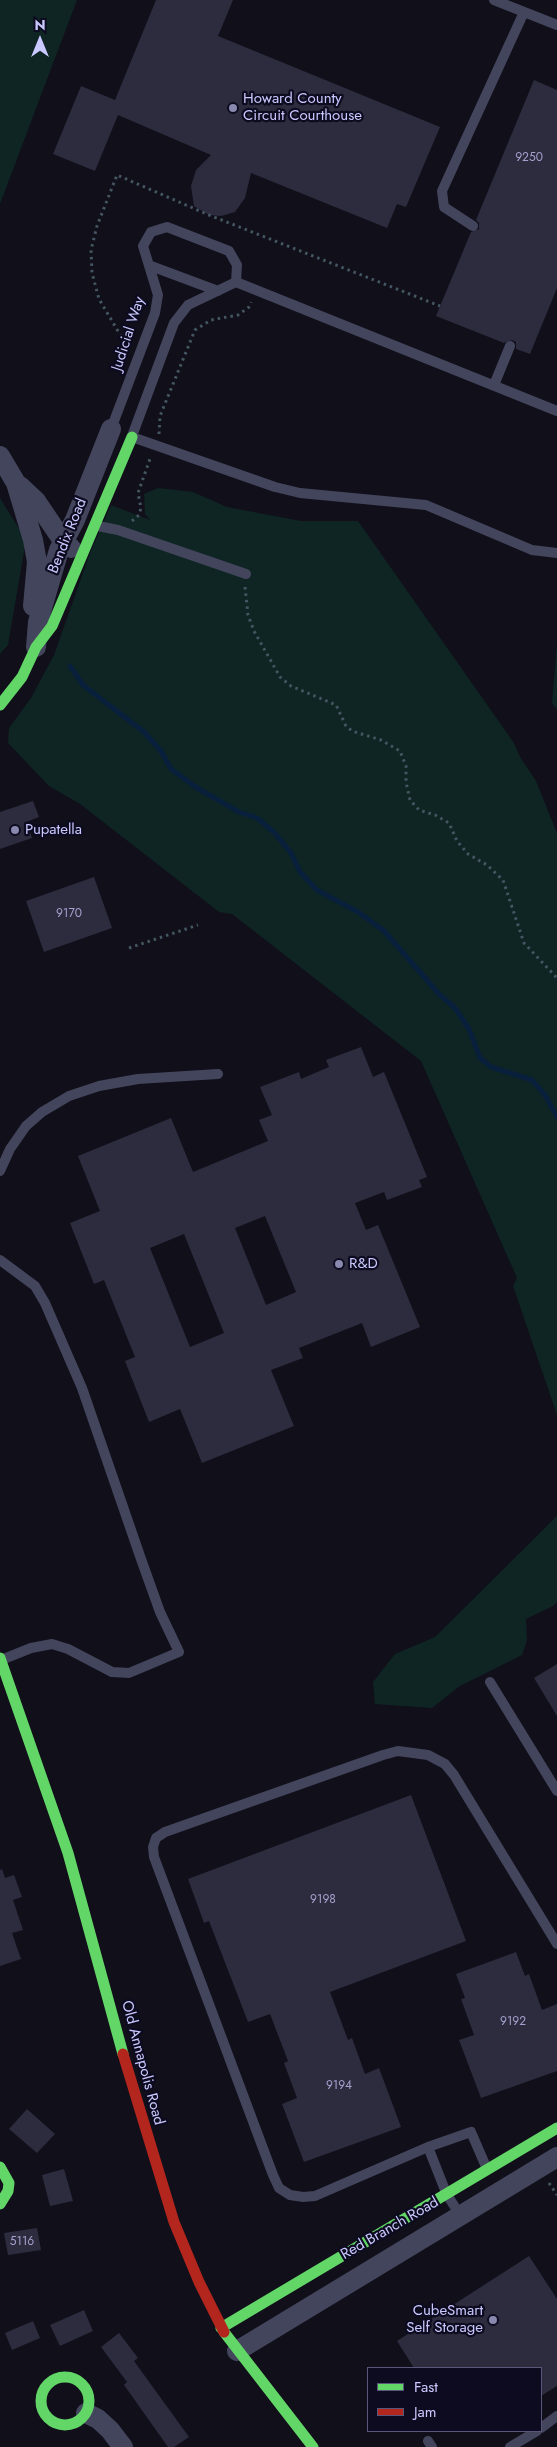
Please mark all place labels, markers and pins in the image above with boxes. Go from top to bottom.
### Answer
place label: Howard County Circuit Courthouse [243,90,362,125]
marker: Howard County Circuit Courthouse [227,102,239,114]
place label: Pupatella [25,821,82,839]
marker: Pupatella [9,824,21,836]
place label: R&D [349,1255,378,1273]
marker: R&D [333,1258,345,1270]
place label: CubeSmart Self Storage [406,2302,483,2337]
marker: CubeSmart Self Storage [487,2314,499,2326]

